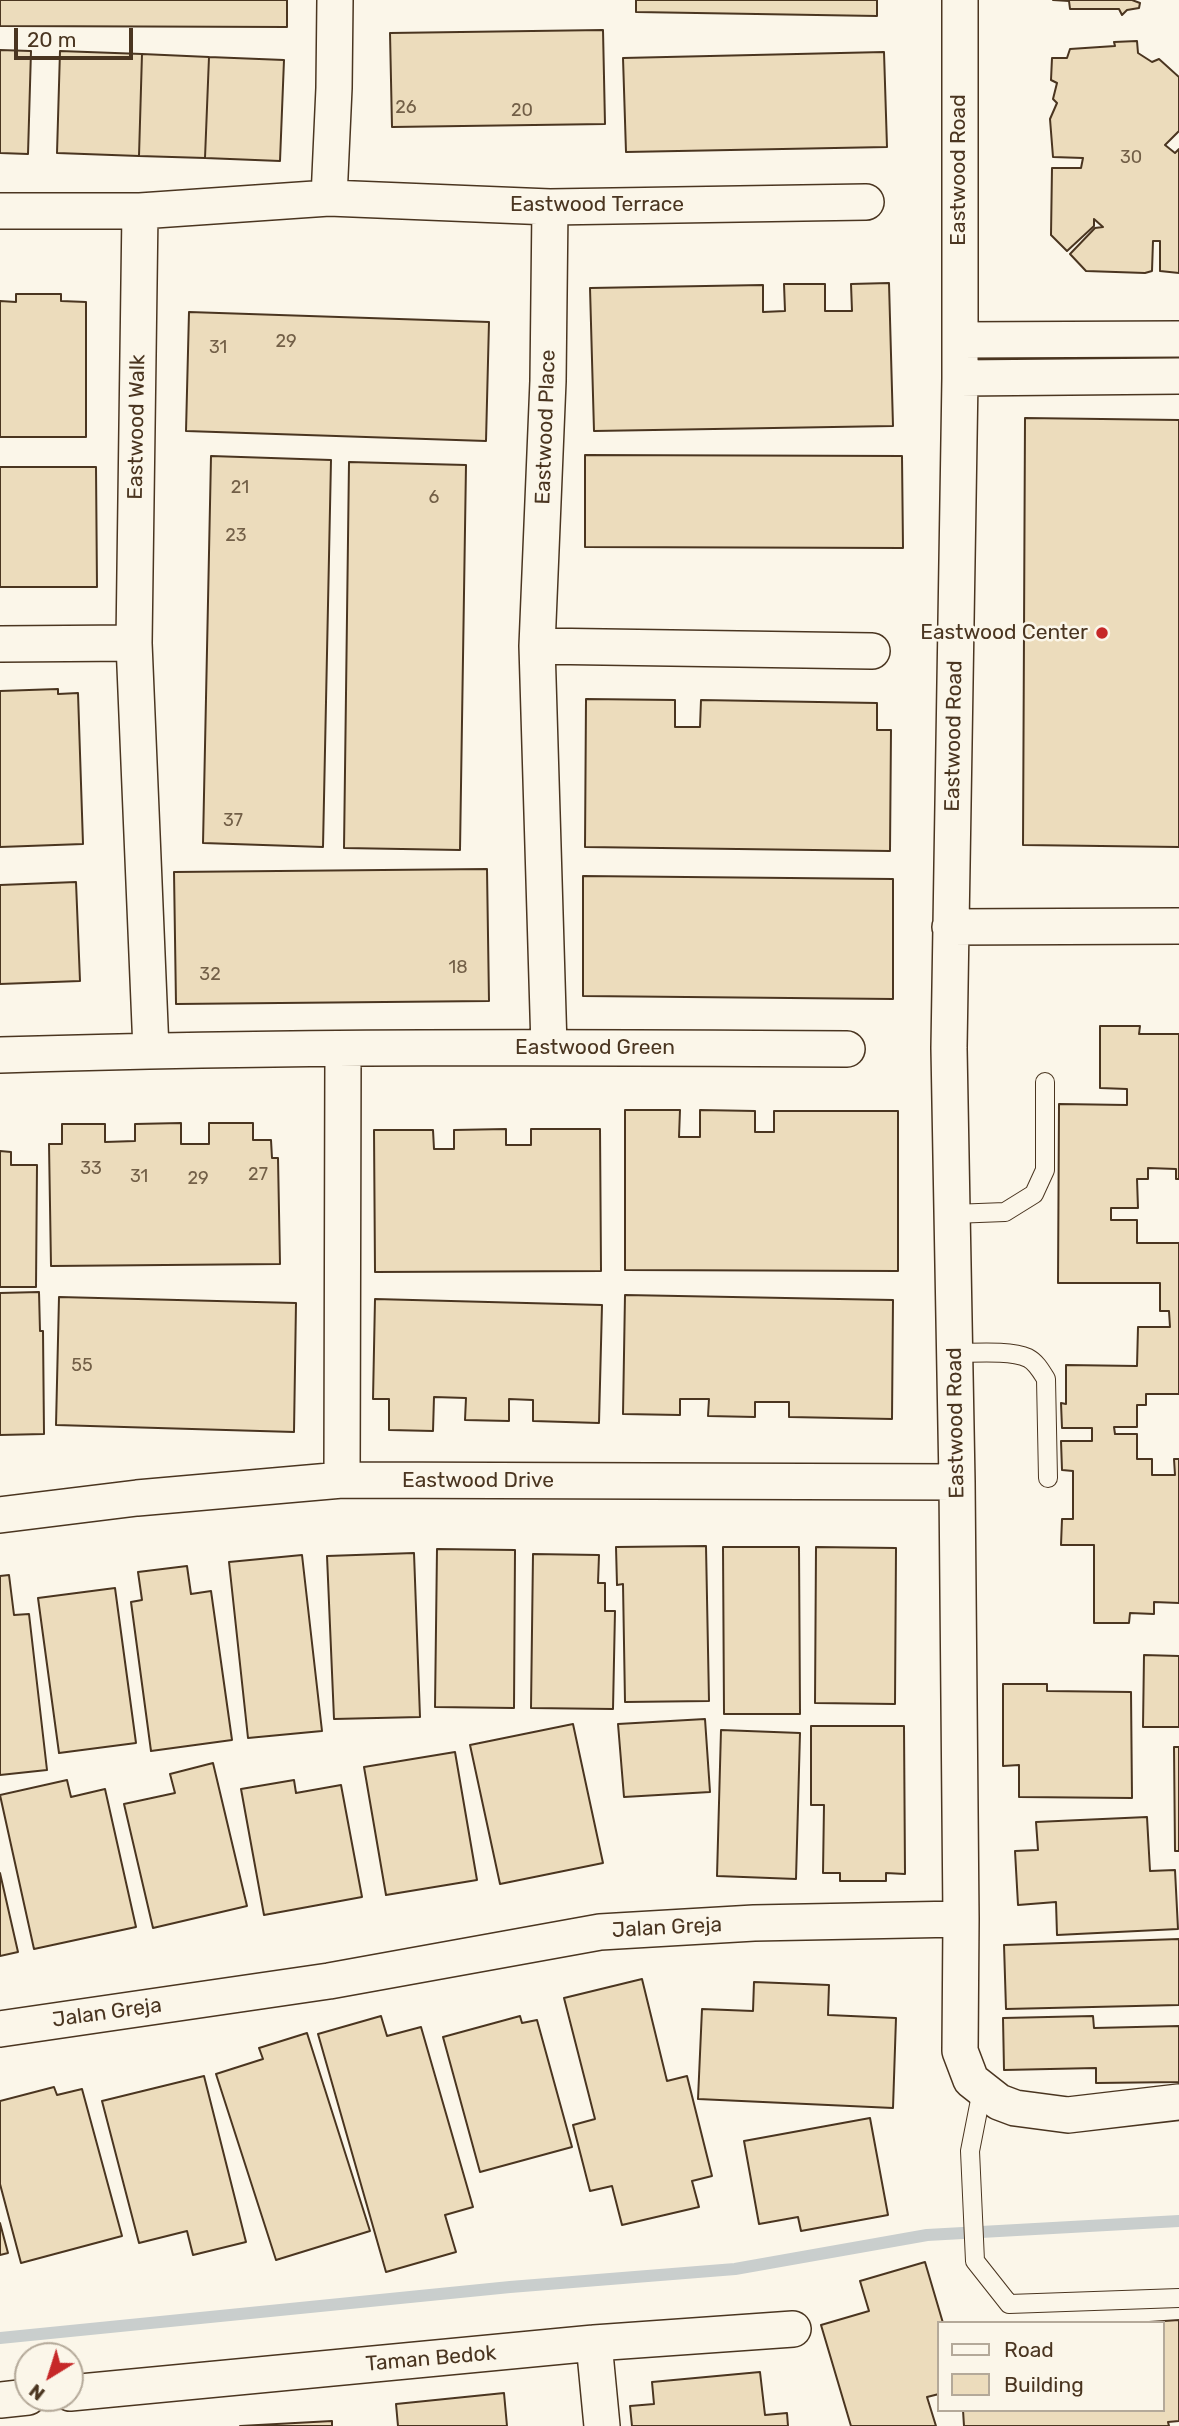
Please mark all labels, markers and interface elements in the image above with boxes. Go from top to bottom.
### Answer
scale bar [18,14,136,58]
text: 20 m [27,27,76,52]
street label: Eastwood Road [946,94,972,246]
house number: 26 [395,97,417,119]
house number: 20 [511,100,533,122]
house number: 30 [1120,147,1142,169]
street label: Eastwood Terrace [510,192,684,218]
house number: 29 [275,331,297,353]
house number: 31 [209,337,227,359]
street label: Eastwood Place [531,349,561,505]
street label: Eastwood Walk [123,354,151,500]
house number: 21 [231,477,249,499]
house number: 6 [429,487,439,509]
house number: 23 [225,525,247,547]
place label: Eastwood Center [920,620,1088,646]
marker: Eastwood Center [1094,625,1110,641]
street label: Eastwood Road [940,660,968,812]
house number: 37 [223,810,243,832]
house number: 18 [448,957,468,979]
house number: 32 [199,964,221,986]
street label: Eastwood Green [515,1035,675,1061]
house number: 33 [80,1158,102,1180]
house number: 27 [248,1164,268,1186]
house number: 31 [130,1166,148,1188]
house number: 29 [187,1168,209,1190]
street label: Eastwood Road [942,1347,970,1499]
house number: 55 [71,1355,93,1377]
street label: Eastwood Drive [402,1468,554,1494]
street label: Jalan Greja [611,1913,723,1943]
street label: Jalan Greja [51,1993,163,2033]
legend [937,2321,1165,2412]
text: Road [1004,2337,1054,2362]
street label: Taman Bedok [365,2341,497,2377]
north arrow [14,2342,84,2412]
text: Building [1004,2372,1084,2397]
text: N [25,2379,49,2406]

